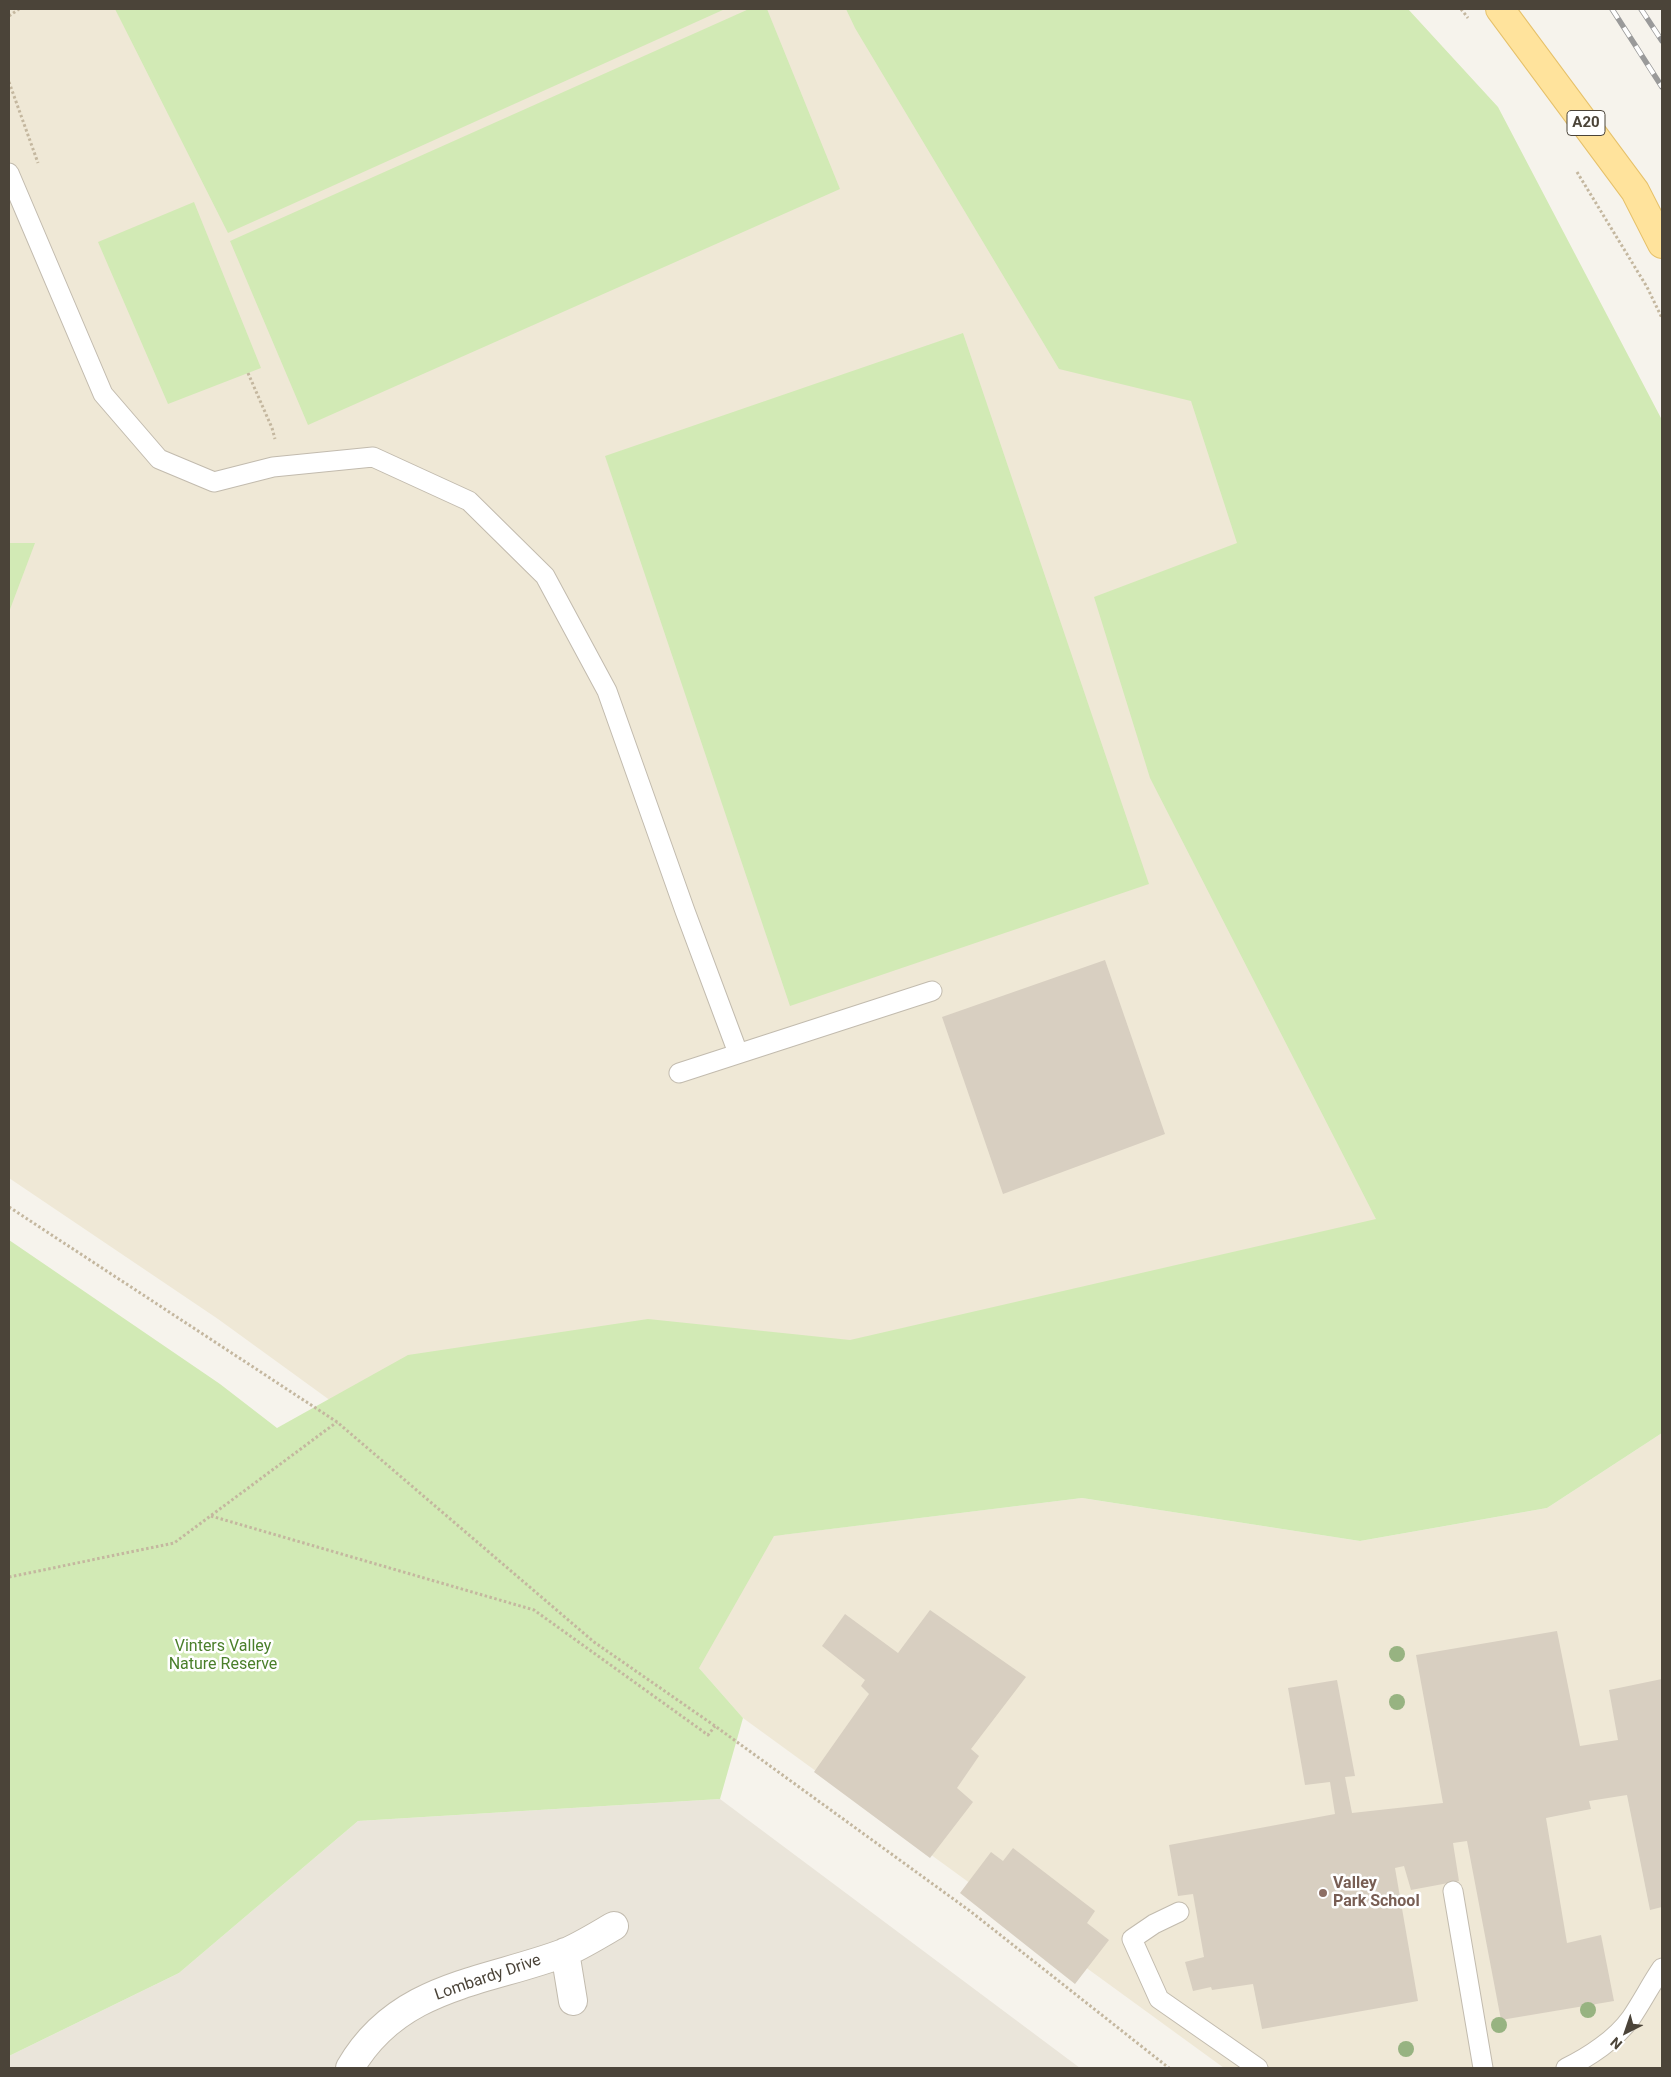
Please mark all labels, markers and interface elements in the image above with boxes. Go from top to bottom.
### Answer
road number: A20 [1567,110,1605,136]
park label: Vinters Valley Nature Reserve [169,1637,277,1675]
place label: Valley Park School [1333,1874,1420,1912]
marker: Valley Park School [1317,1887,1329,1899]
street label: Lombardy Drive [432,1951,544,2005]
north arrow [1601,2007,1651,2057]
text: N [1607,2034,1625,2053]

